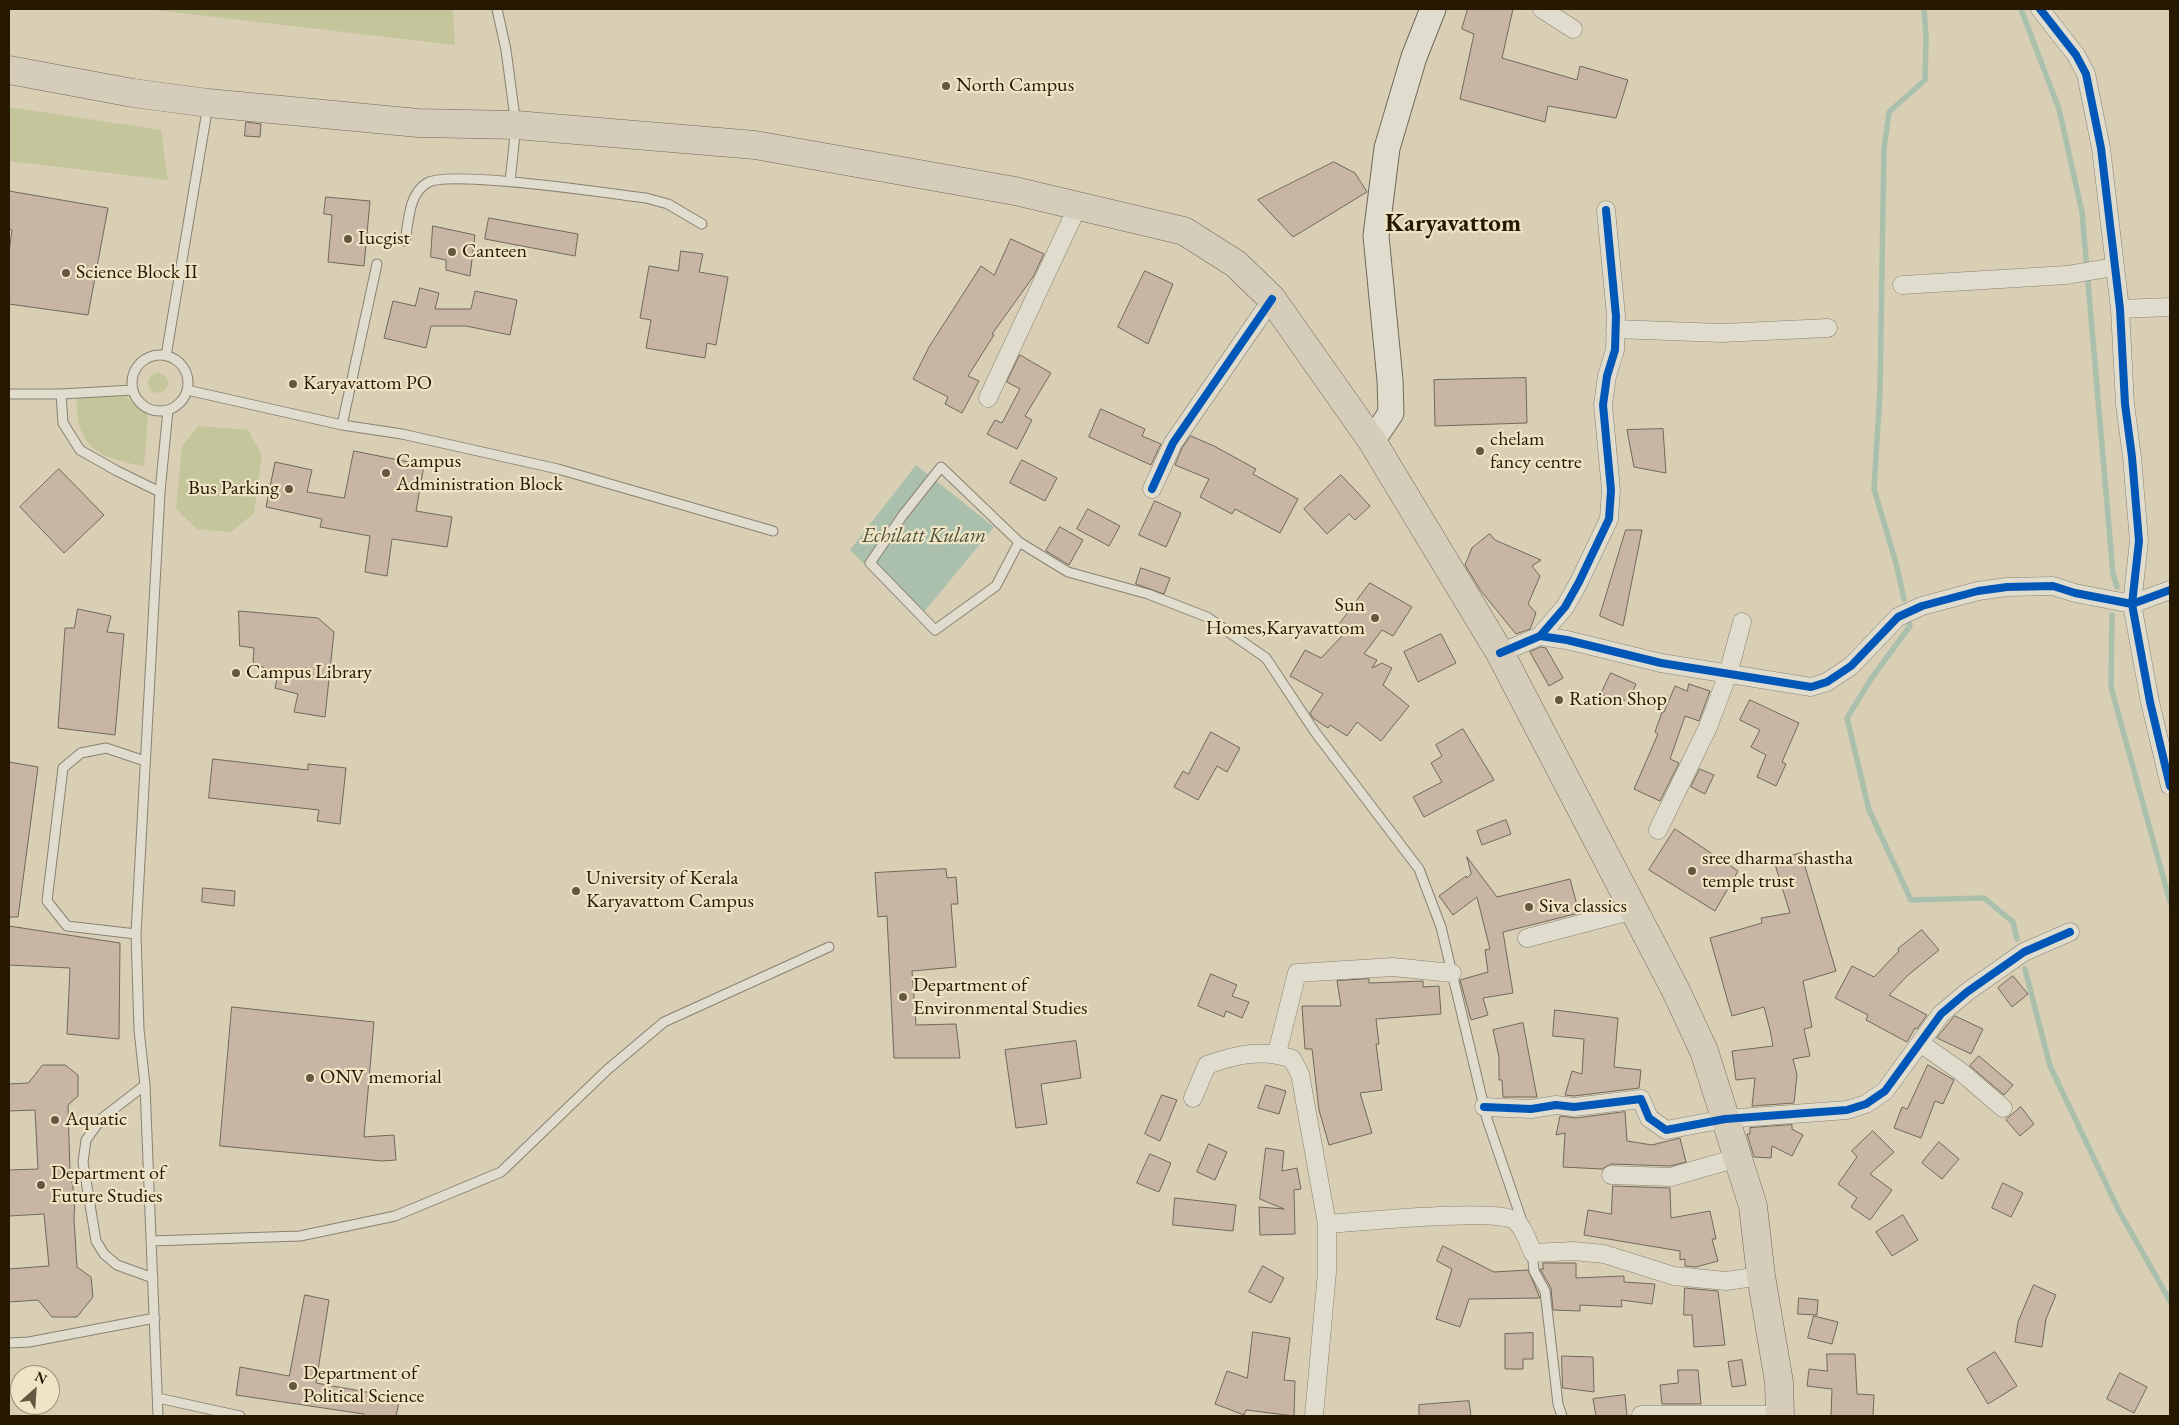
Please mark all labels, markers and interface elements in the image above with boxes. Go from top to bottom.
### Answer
place label: North Campus [956,74,1074,98]
marker: North Campus [940,80,952,92]
district label: Karyavattom [1385,209,1521,239]
place label: Iucgist [358,227,410,251]
marker: Iucgist [342,233,354,245]
place label: Canteen [462,240,527,264]
marker: Canteen [446,246,458,258]
place label: Science Block II [76,261,198,285]
marker: Science Block II [60,267,72,279]
place label: Karyavattom PO [303,372,432,396]
marker: Karyavattom PO [287,378,299,390]
place label: chelam fancy centre [1490,428,1582,475]
marker: chelam fancy centre [1474,445,1486,457]
place label: Campus Administration Block [396,450,563,497]
marker: Campus Administration Block [380,467,392,479]
place label: Bus Parking [188,477,279,501]
marker: Bus Parking [283,483,295,495]
water label: Echilatt Kulam [862,523,986,549]
place label: Sun Homes,Karyavattom [1206,594,1365,641]
marker: Sun Homes,Karyavattom [1369,612,1381,624]
place label: Campus Library [246,661,372,685]
marker: Campus Library [230,667,242,679]
place label: Ration Shop [1569,688,1667,712]
marker: Ration Shop [1553,694,1565,706]
place label: sree dharma shastha temple trust [1702,847,1853,894]
marker: sree dharma shastha temple trust [1686,865,1698,877]
place label: University of Kerala Karyavattom Campus [586,867,754,914]
marker: University of Kerala Karyavattom Campus [570,885,582,897]
place label: Siva classics [1539,895,1627,919]
marker: Siva classics [1523,901,1535,913]
place label: Department of Environmental Studies [913,974,1088,1021]
marker: Department of Environmental Studies [897,991,909,1003]
place label: ONV memorial [320,1066,442,1090]
marker: ONV memorial [304,1072,316,1084]
place label: Aquatic [65,1108,127,1132]
marker: Aquatic [49,1114,61,1126]
place label: Department of Future Studies [51,1162,165,1209]
marker: Department of Future Studies [35,1179,47,1191]
place label: Department of Political Science [303,1362,424,1409]
north arrow [10,1365,60,1415]
text: N [32,1367,50,1388]
marker: Department of Political Science [287,1380,299,1392]

